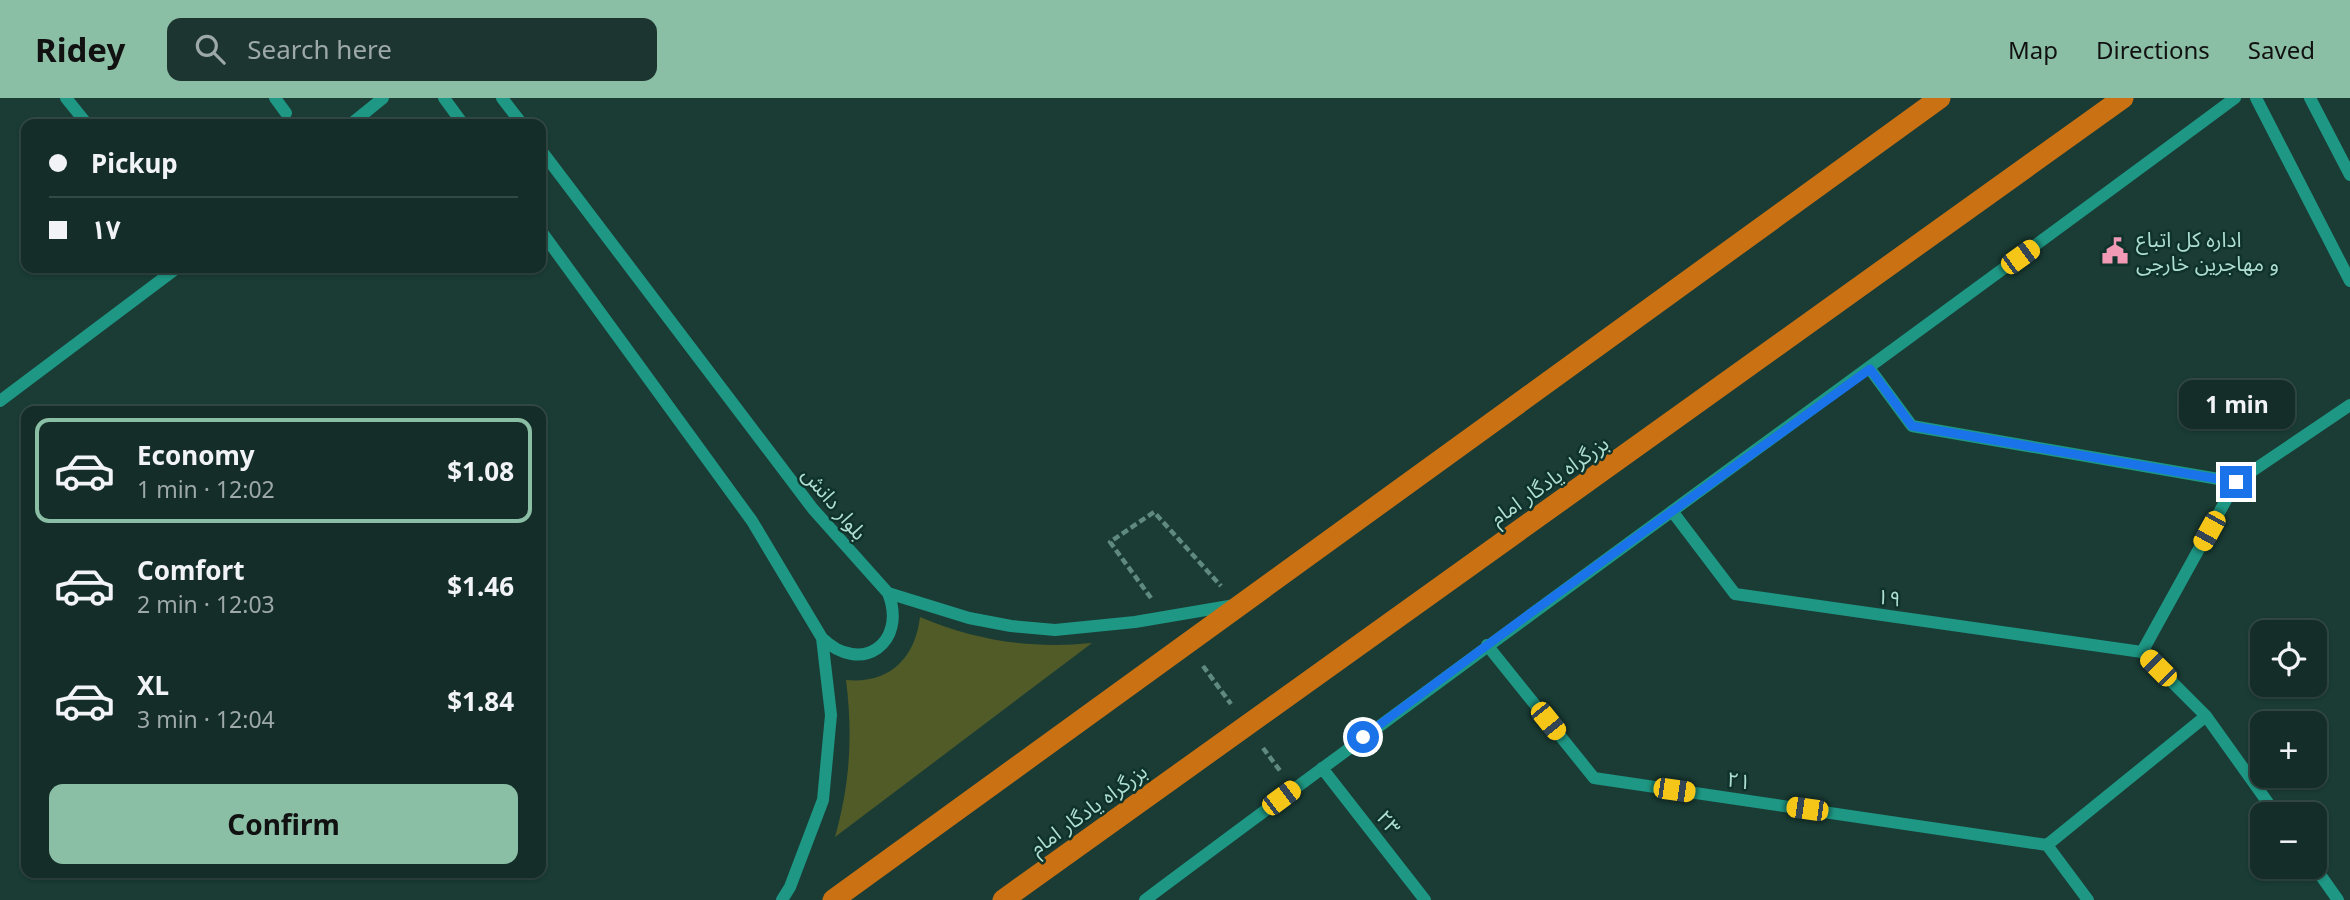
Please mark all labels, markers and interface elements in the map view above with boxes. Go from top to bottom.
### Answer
search box [167,18,657,81]
text: Ridey [35,27,125,72]
icon: search [191,30,229,68]
text: Search here [247,31,392,67]
text: Map [2008,33,2058,66]
text: Directions [2096,33,2210,66]
text: Saved [2248,33,2315,66]
text: Pickup [91,145,178,181]
text: ۱۷ [91,211,121,247]
place label: اداره کل اتباع و مهاجرین خارجی [2136,225,2279,277]
car [1997,236,2044,278]
public building icon: اداره کل اتباع و مهاجرین خارجی [2100,236,2130,266]
callout: 1 min [2178,380,2294,430]
text: 1 min [2205,388,2269,420]
street label: بزرگراه یادگار امام [1484,429,1616,534]
text: Economy [137,437,255,473]
icon: car [53,439,116,502]
text: $1.08 [447,453,514,489]
street label: بلوار دانش [796,461,874,545]
route end [2220,466,2252,498]
text: 1 min · 12:02 [137,473,275,505]
car [2190,508,2229,554]
text: Comfort [137,552,245,588]
icon: car [53,554,116,617]
text: $1.46 [447,568,514,604]
street label: ۱۹ [1875,581,1903,613]
text: 2 min · 12:03 [137,588,275,620]
map controls [2250,620,2327,879]
button: locate [2250,620,2327,697]
car [2136,646,2181,690]
text: XL [137,667,169,703]
icon: car [53,669,116,732]
text: $1.84 [447,683,514,719]
car [1527,698,1570,744]
text: 3 min · 12:04 [137,703,275,735]
button: + [2250,711,2327,788]
route start [1347,721,1379,753]
street label: بزرگراه یادگار امام [1024,757,1154,864]
street label: ۲۱ [1725,764,1753,796]
car [1258,777,1305,819]
car [1652,777,1697,803]
button: Confirm [49,784,518,864]
car [1785,796,1830,822]
button: − [2250,802,2327,879]
street label: ۲۳ [1371,804,1407,840]

